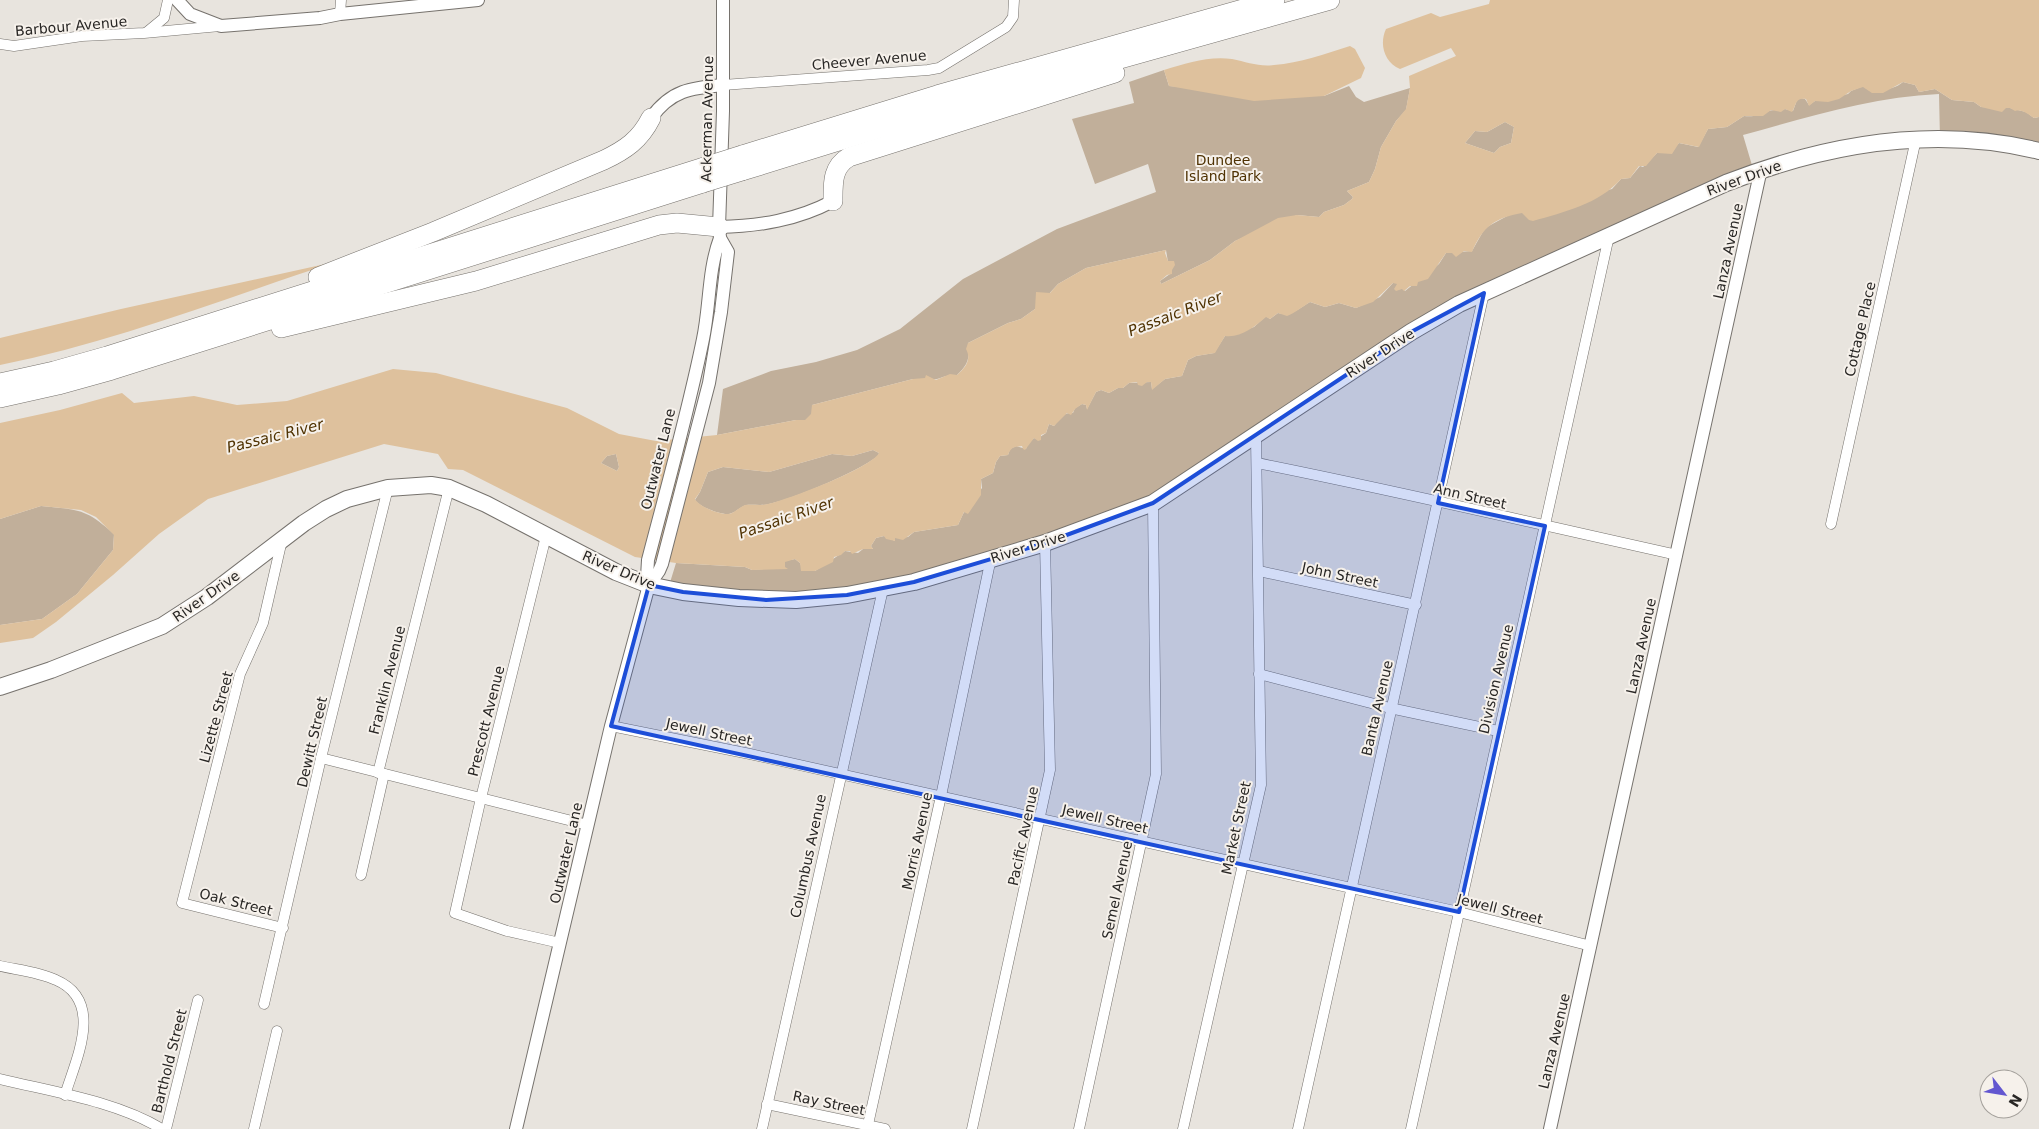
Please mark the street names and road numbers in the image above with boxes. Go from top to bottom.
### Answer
street label: Barbour Avenue [14,13,128,39]
street label: Cheever Avenue [811,47,927,73]
street label: Ackerman Avenue [698,56,716,182]
street label: River Drive [1705,157,1783,199]
street label: Lanza Avenue [1710,202,1746,300]
street label: Cottage Place [1841,280,1879,378]
street label: River Drive [1343,325,1417,381]
street label: Outwater Lane [638,407,678,511]
street label: Ann Street [1432,480,1508,512]
street label: River Drive [988,528,1068,566]
street label: River Drive [580,547,658,593]
street label: John Street [1299,559,1380,591]
street label: River Drive [169,567,243,625]
street label: Lanza Avenue [1623,597,1659,695]
street label: Division Avenue [1476,623,1516,735]
street label: Franklin Avenue [366,624,408,736]
street label: Banta Avenue [1358,659,1396,757]
street label: Prescott Avenue [465,664,507,778]
street label: Lizette Street [196,669,236,765]
street label: Dewitt Street [294,695,330,789]
street label: Jewell Street [664,715,754,749]
street label: Market Street [1218,779,1254,876]
street label: Pacific Avenue [1005,785,1041,887]
street label: Morris Avenue [899,791,935,891]
street label: Columbus Avenue [787,793,829,919]
street label: Outwater Lane [547,801,585,905]
street label: Jewell Street [1060,801,1150,837]
street label: Semel Avenue [1099,839,1135,941]
street label: Oak Street [198,885,275,919]
street label: Jewell Street [1455,890,1545,927]
street label: Lanza Avenue [1535,992,1573,1090]
street label: Barthold Street [148,1007,190,1115]
street label: Ray Street [791,1088,867,1119]

